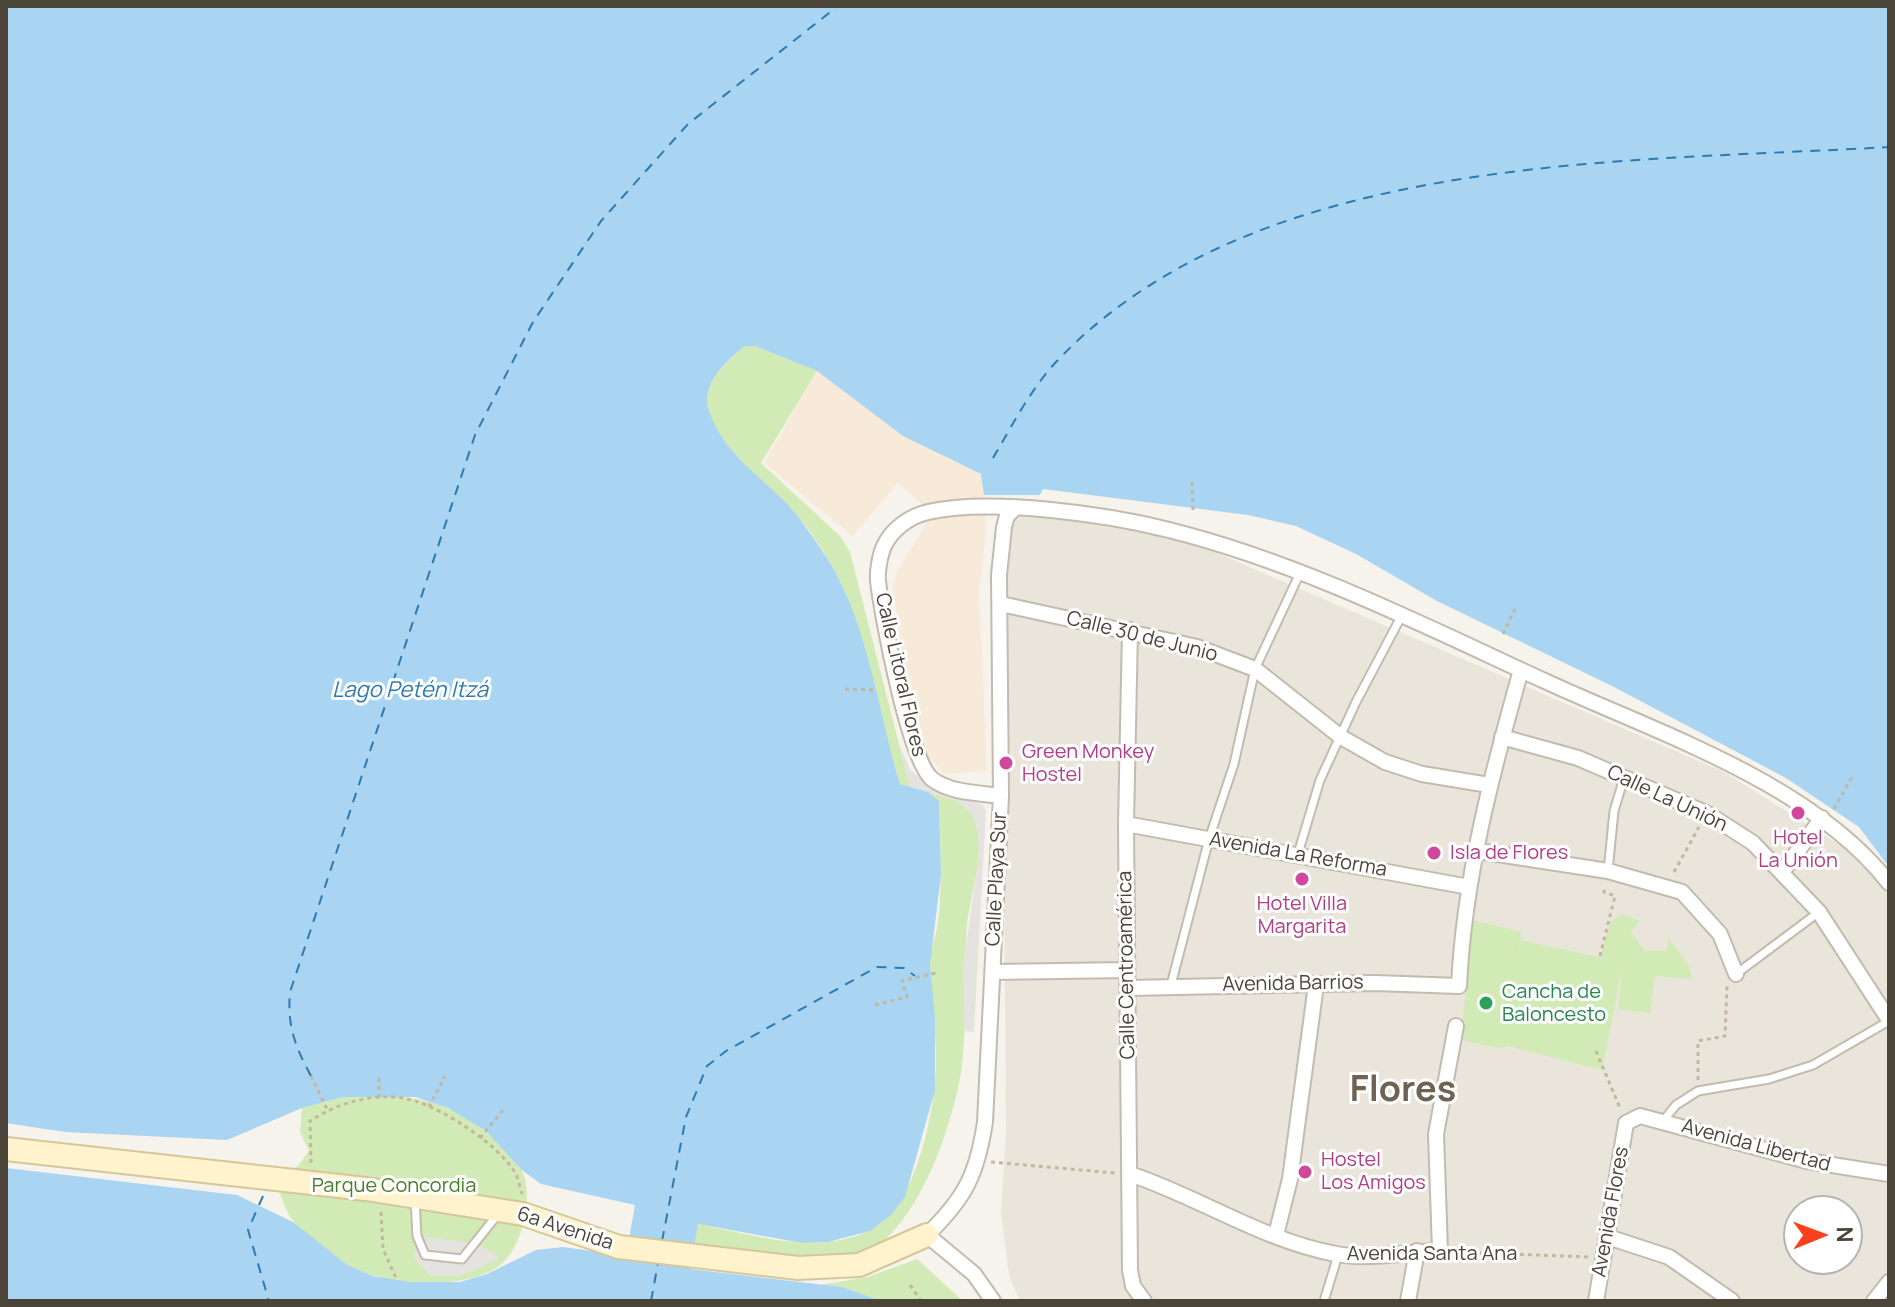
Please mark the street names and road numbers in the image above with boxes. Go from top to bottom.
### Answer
street label: Calle Litoral Flores [870,591,930,759]
street label: Calle 30 de Junio [1064,607,1220,667]
street label: Calle La Unión [1603,761,1731,837]
street label: Calle Playa Sur [981,811,1013,947]
street label: Avenida La Reforma [1207,828,1389,882]
street label: Calle Centroamérica [1113,870,1141,1060]
street label: Avenida Barrios [1222,971,1364,997]
street label: Avenida Libertad [1679,1115,1833,1177]
street label: Avenida Flores [1588,1145,1634,1279]
street label: 6a Avenida [514,1202,616,1256]
street label: Avenida Santa Ana [1347,1242,1517,1266]

